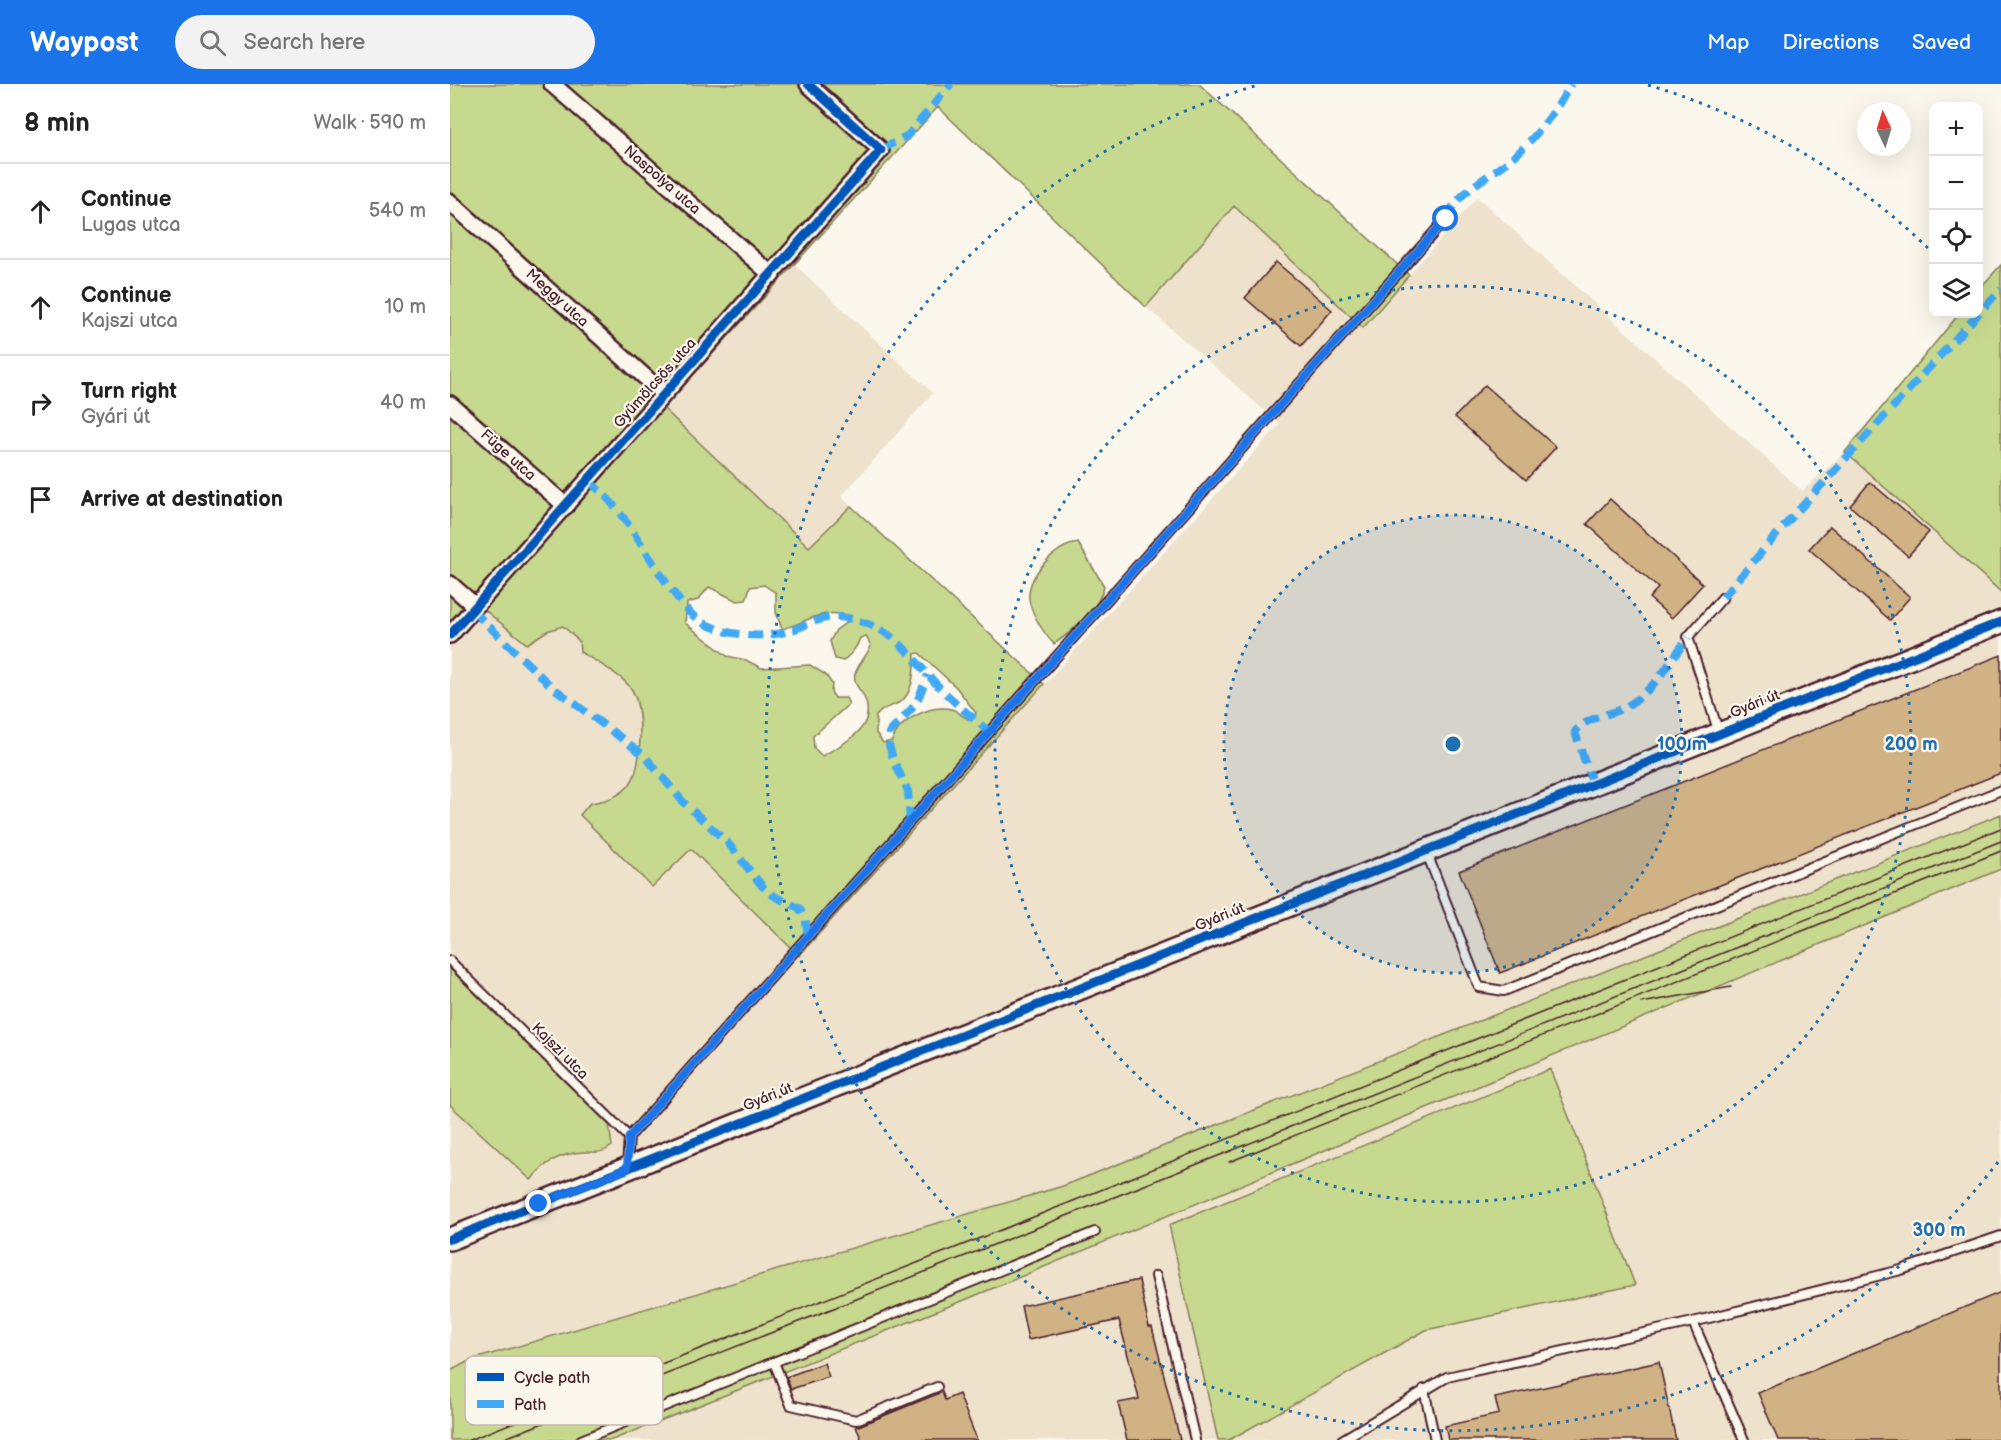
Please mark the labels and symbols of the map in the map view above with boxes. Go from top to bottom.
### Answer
north arrow [1857,102,1911,156]
street label: Naspolya utca [620,141,704,219]
route start [1432,205,1458,231]
street label: Meggy utca [522,265,592,331]
street label: Gyümölcsös utca [610,334,700,432]
street label: Füge utca [476,425,540,485]
street label: Gyári út [1727,685,1783,723]
centre of rings [1443,734,1463,754]
text: 100 m [1657,734,1707,755]
text: 200 m [1884,734,1938,755]
street label: Gyári út [1192,898,1248,936]
street label: Kajszi utca [528,1019,592,1083]
street label: Gyári út [740,1078,796,1116]
route end [525,1190,551,1216]
text: 300 m [1912,1220,1966,1241]
legend [465,1356,663,1425]
text: Cycle path [514,1369,590,1388]
text: Path [514,1396,546,1415]

